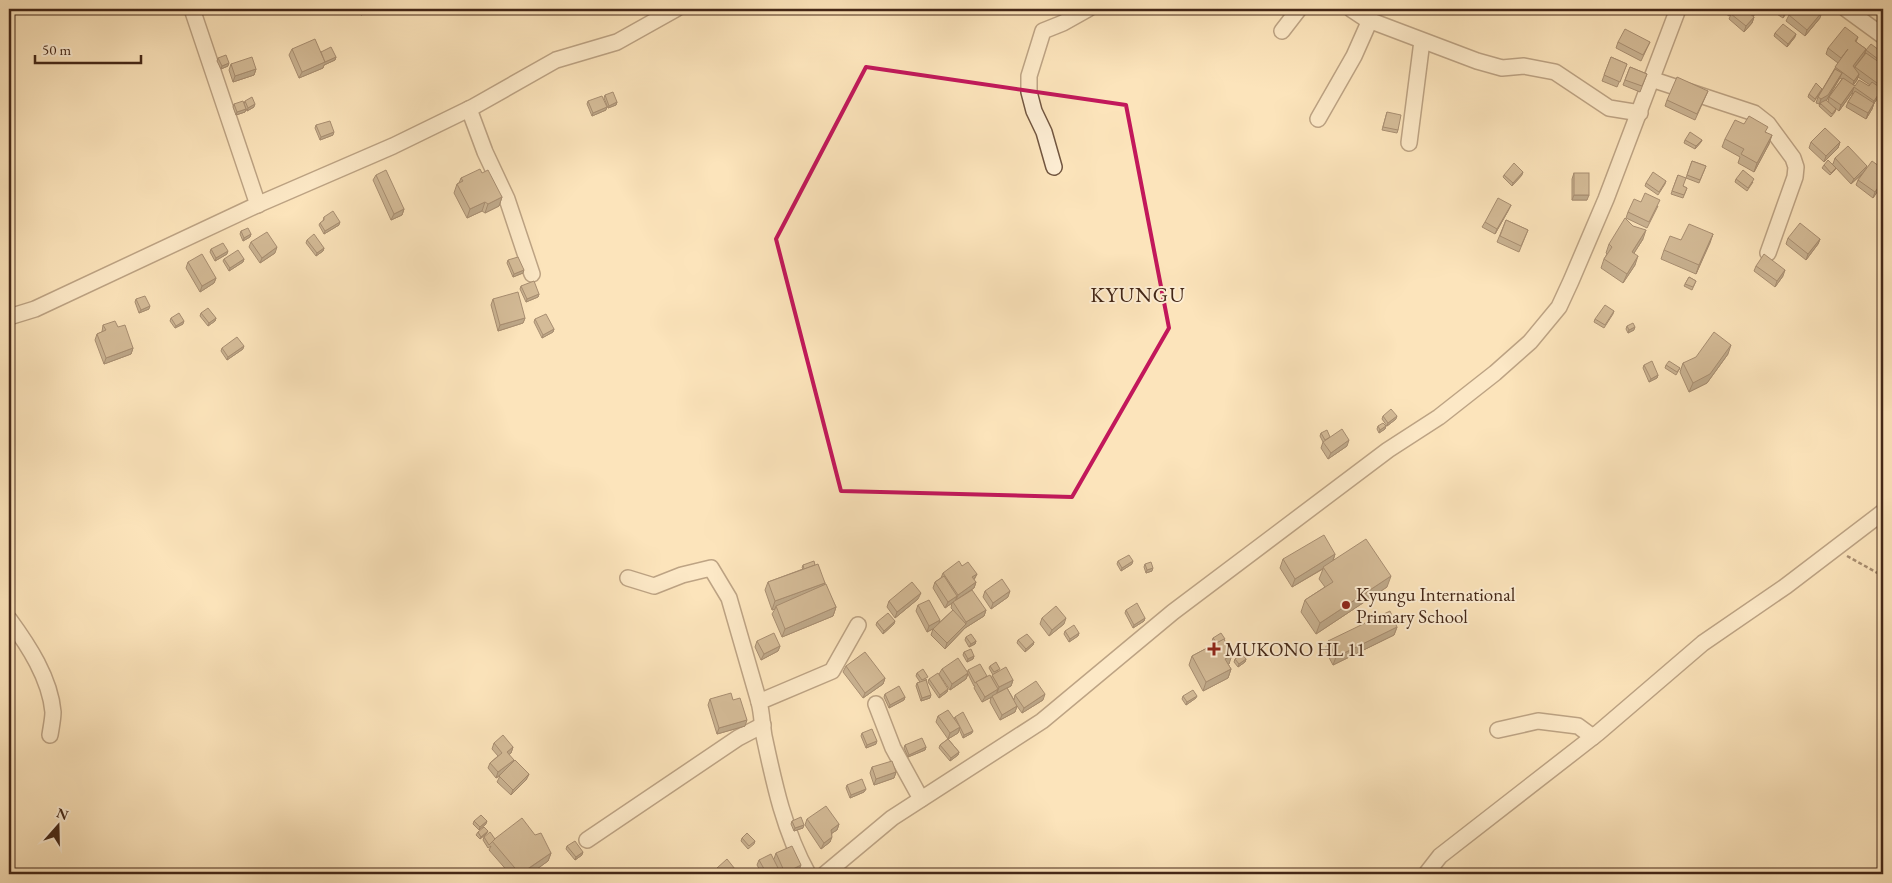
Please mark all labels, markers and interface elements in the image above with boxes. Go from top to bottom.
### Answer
scale bar [35,32,141,64]
text: 50 m [42,40,71,59]
district label: KYUNGU [1090,281,1186,308]
place label: Kyungu International Primary School [1356,582,1516,629]
marker: Kyungu International Primary School [1340,599,1352,611]
place label: MUKONO HL 11 [1225,637,1365,662]
marker: MUKONO HL 11 [1207,642,1221,656]
north arrow [32,800,82,850]
text: N [54,803,71,824]

